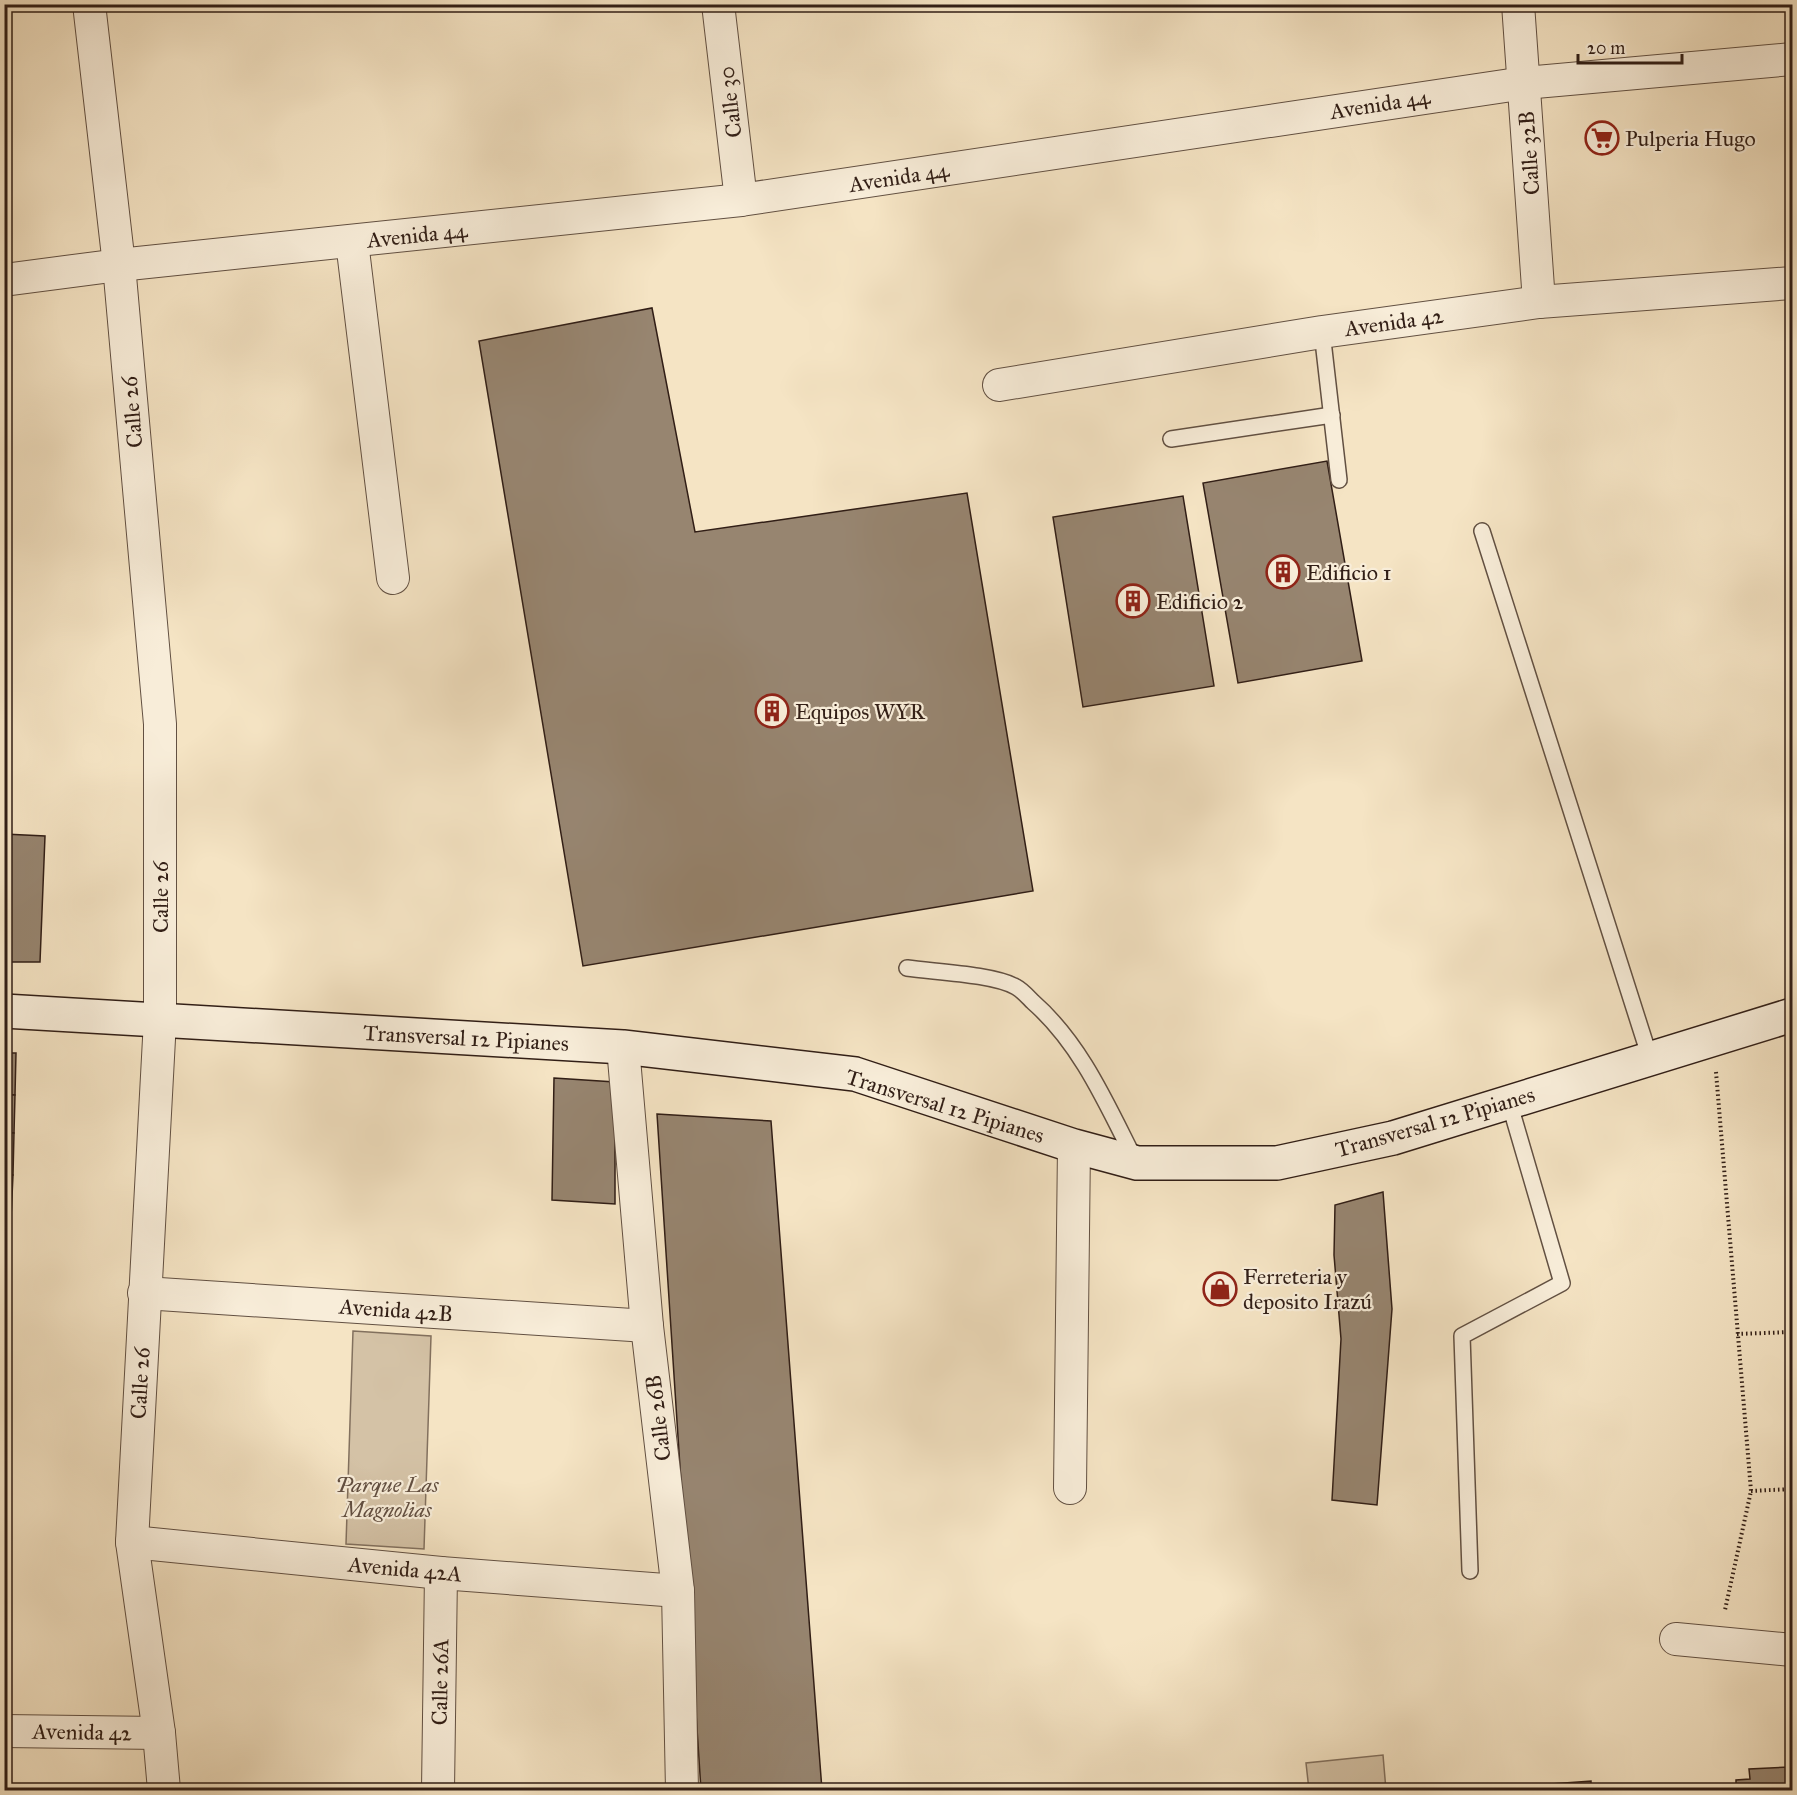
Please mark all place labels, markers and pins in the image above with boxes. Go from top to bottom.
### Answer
supermarket icon: Pulperia Hugo [1584,120,1620,156]
place label: Pulperia Hugo [1625,125,1756,152]
building icon: Edificio 1 [1265,554,1301,590]
place label: Edificio 1 [1306,559,1392,586]
building icon: Edificio 2 [1115,583,1151,619]
place label: Edificio 2 [1156,588,1244,615]
building icon: Equipos WYR [754,693,790,729]
place label: Equipos WYR [795,698,926,725]
place label: Ferreteria y deposito Irazú [1243,1263,1372,1315]
shop icon: Ferreteria y deposito Irazú [1202,1271,1238,1307]

